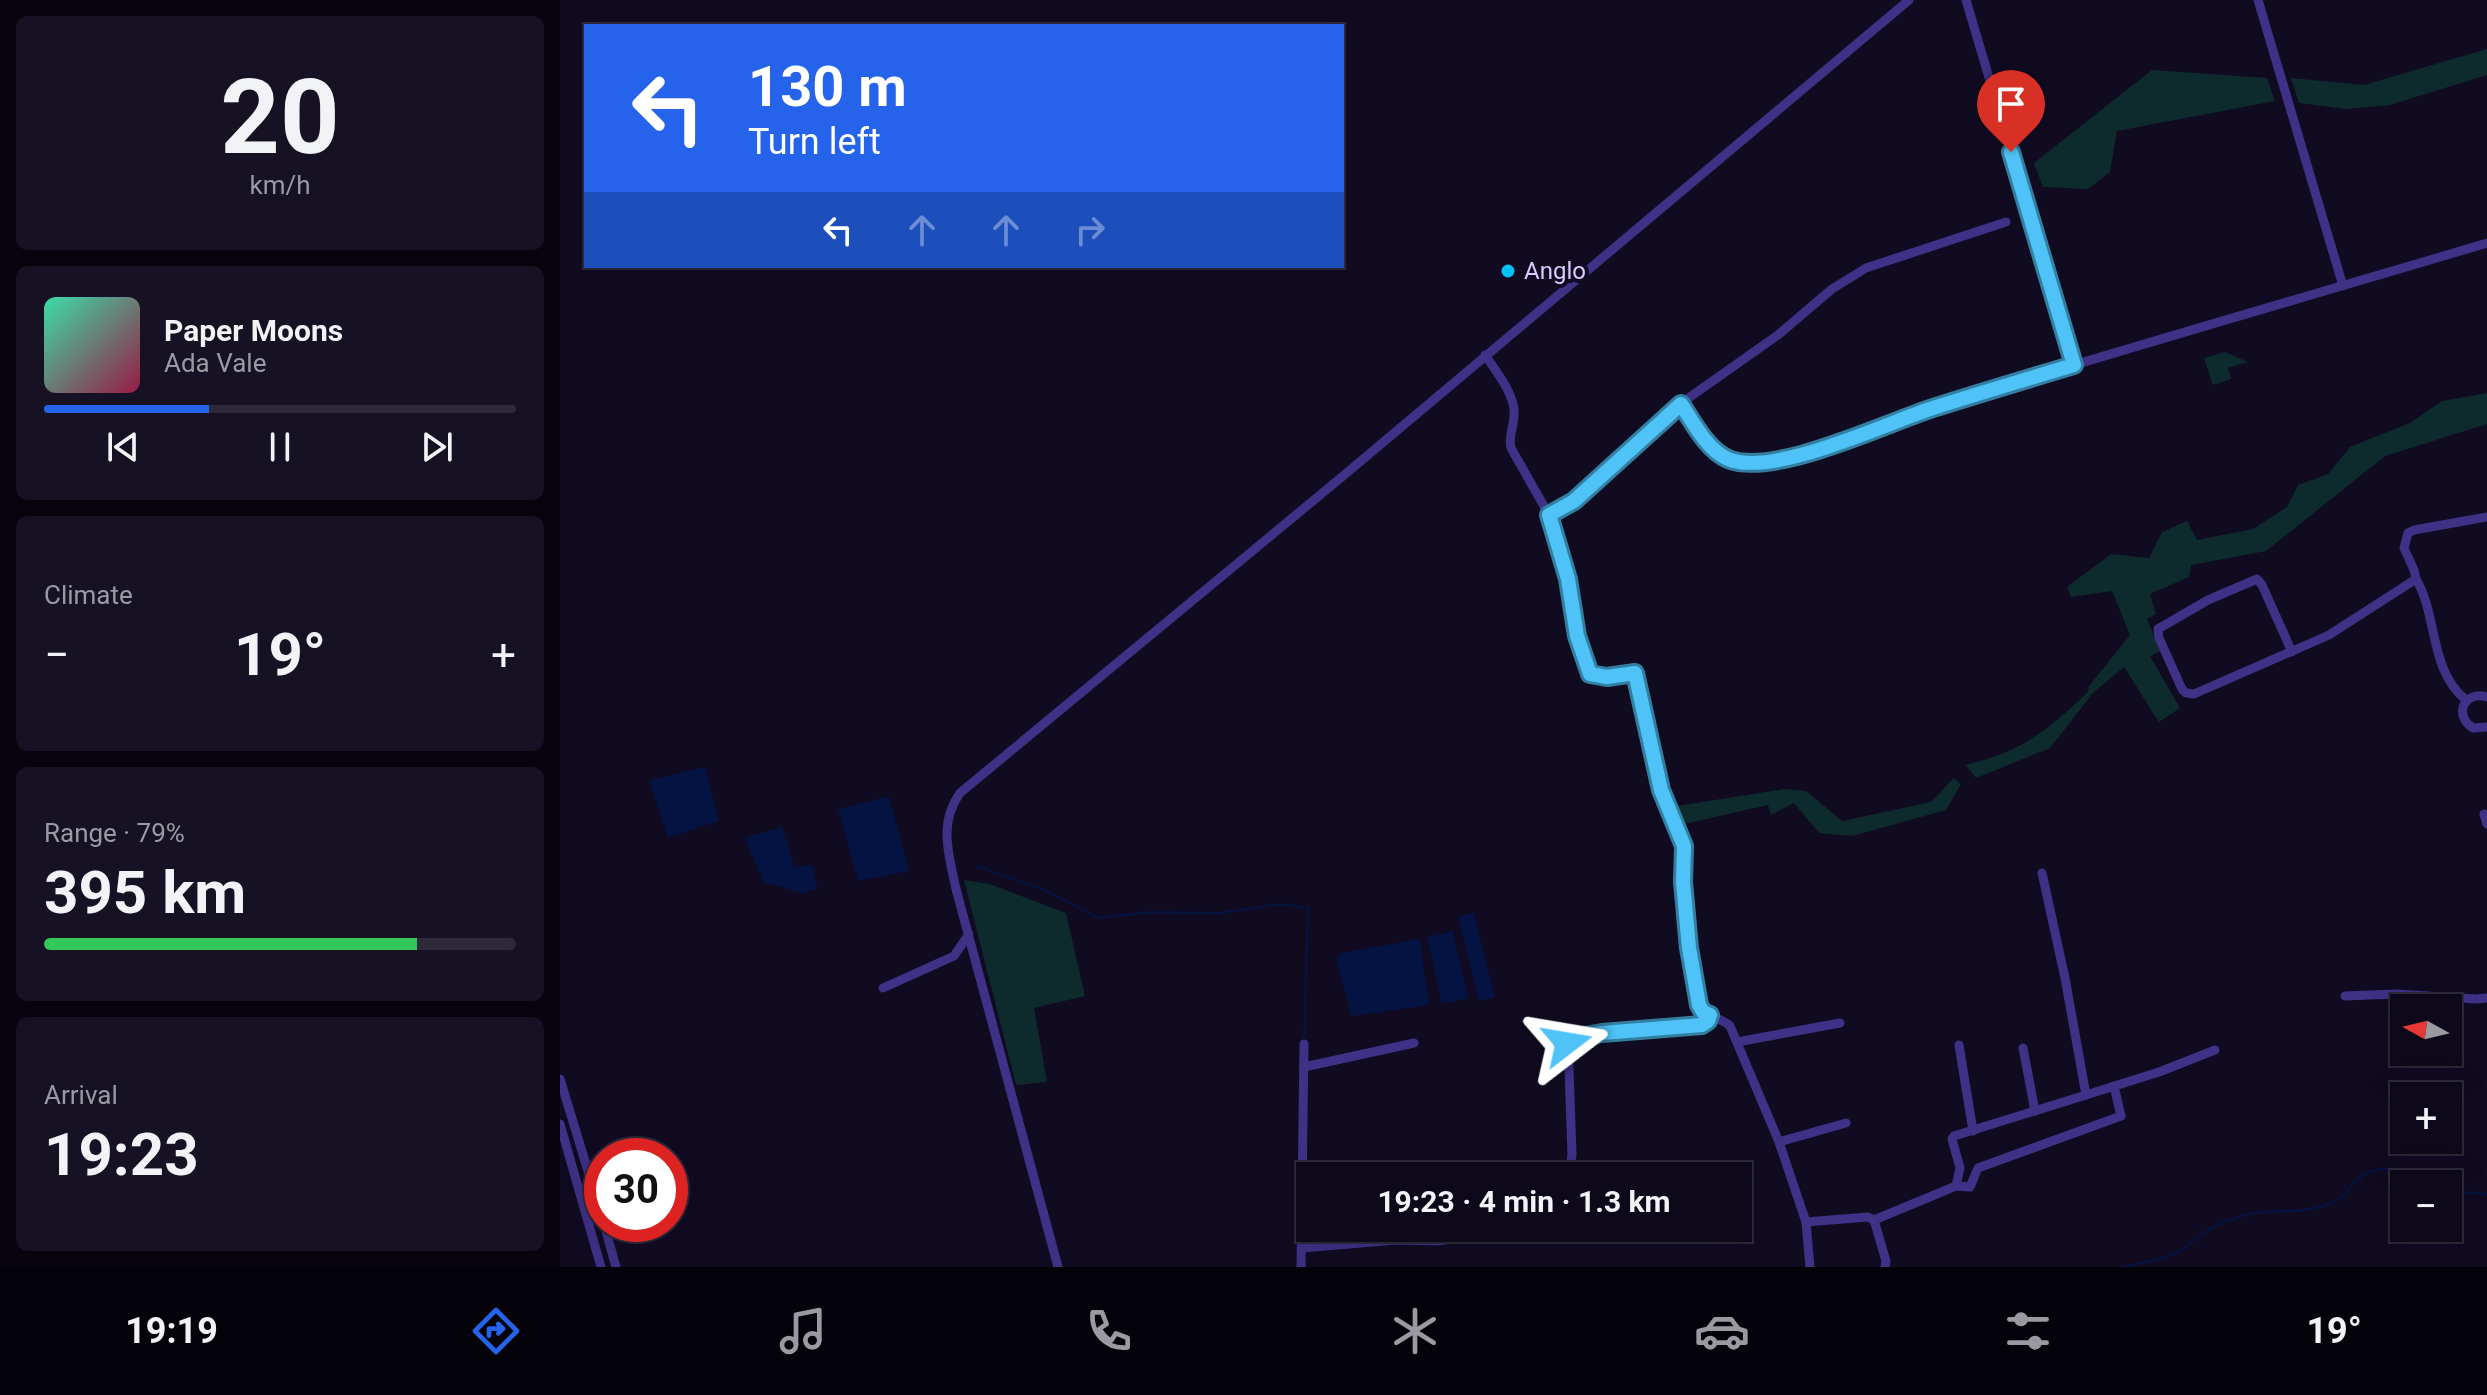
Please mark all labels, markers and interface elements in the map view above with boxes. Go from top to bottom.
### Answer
text: 130 m [748,54,907,120]
icon: left [616,56,720,160]
text: 20 [220,57,340,178]
pin [1977,70,2045,152]
icon: arrive [1989,82,2033,126]
text: Turn left [748,121,881,163]
text: km/h [249,170,311,200]
icon: left [816,208,860,252]
icon: ahead [900,208,944,252]
icon: ahead [984,208,1028,252]
icon: right [1068,208,1112,252]
place label: Anglo [1524,257,1586,285]
marker: Anglo [1499,262,1517,280]
text: Paper Moons [164,313,343,348]
text: Ada Vale [164,348,266,378]
icon: previous [101,425,145,469]
icon: pause [258,425,302,469]
icon: next [415,425,459,469]
text: Climate [44,580,133,610]
text: 19° [234,619,326,690]
text: − [44,629,69,681]
text: + [491,629,516,681]
text: Range · 79% [44,818,185,848]
text: 395 km [44,857,246,928]
north arrow [2390,994,2462,1066]
map controls [2390,994,2462,1242]
position arrow [1525,1001,1609,1085]
text: Arrival [44,1080,118,1110]
button: + [2390,1082,2462,1154]
text: 19:23 [44,1119,199,1190]
speed limit sign: 30 [584,1138,688,1242]
button: − [2390,1170,2462,1242]
text: 19:23 · 4 min · 1.3 km [1377,1184,1671,1219]
icon: directions [468,1303,524,1359]
icon: music [775,1303,831,1359]
icon: phone [1081,1303,1137,1359]
icon: climate [1387,1303,1443,1359]
icon: car [1694,1303,1750,1359]
icon: filters [2000,1303,2056,1359]
text: 19:19 [125,1310,218,1352]
text: 19° [2306,1310,2362,1352]

